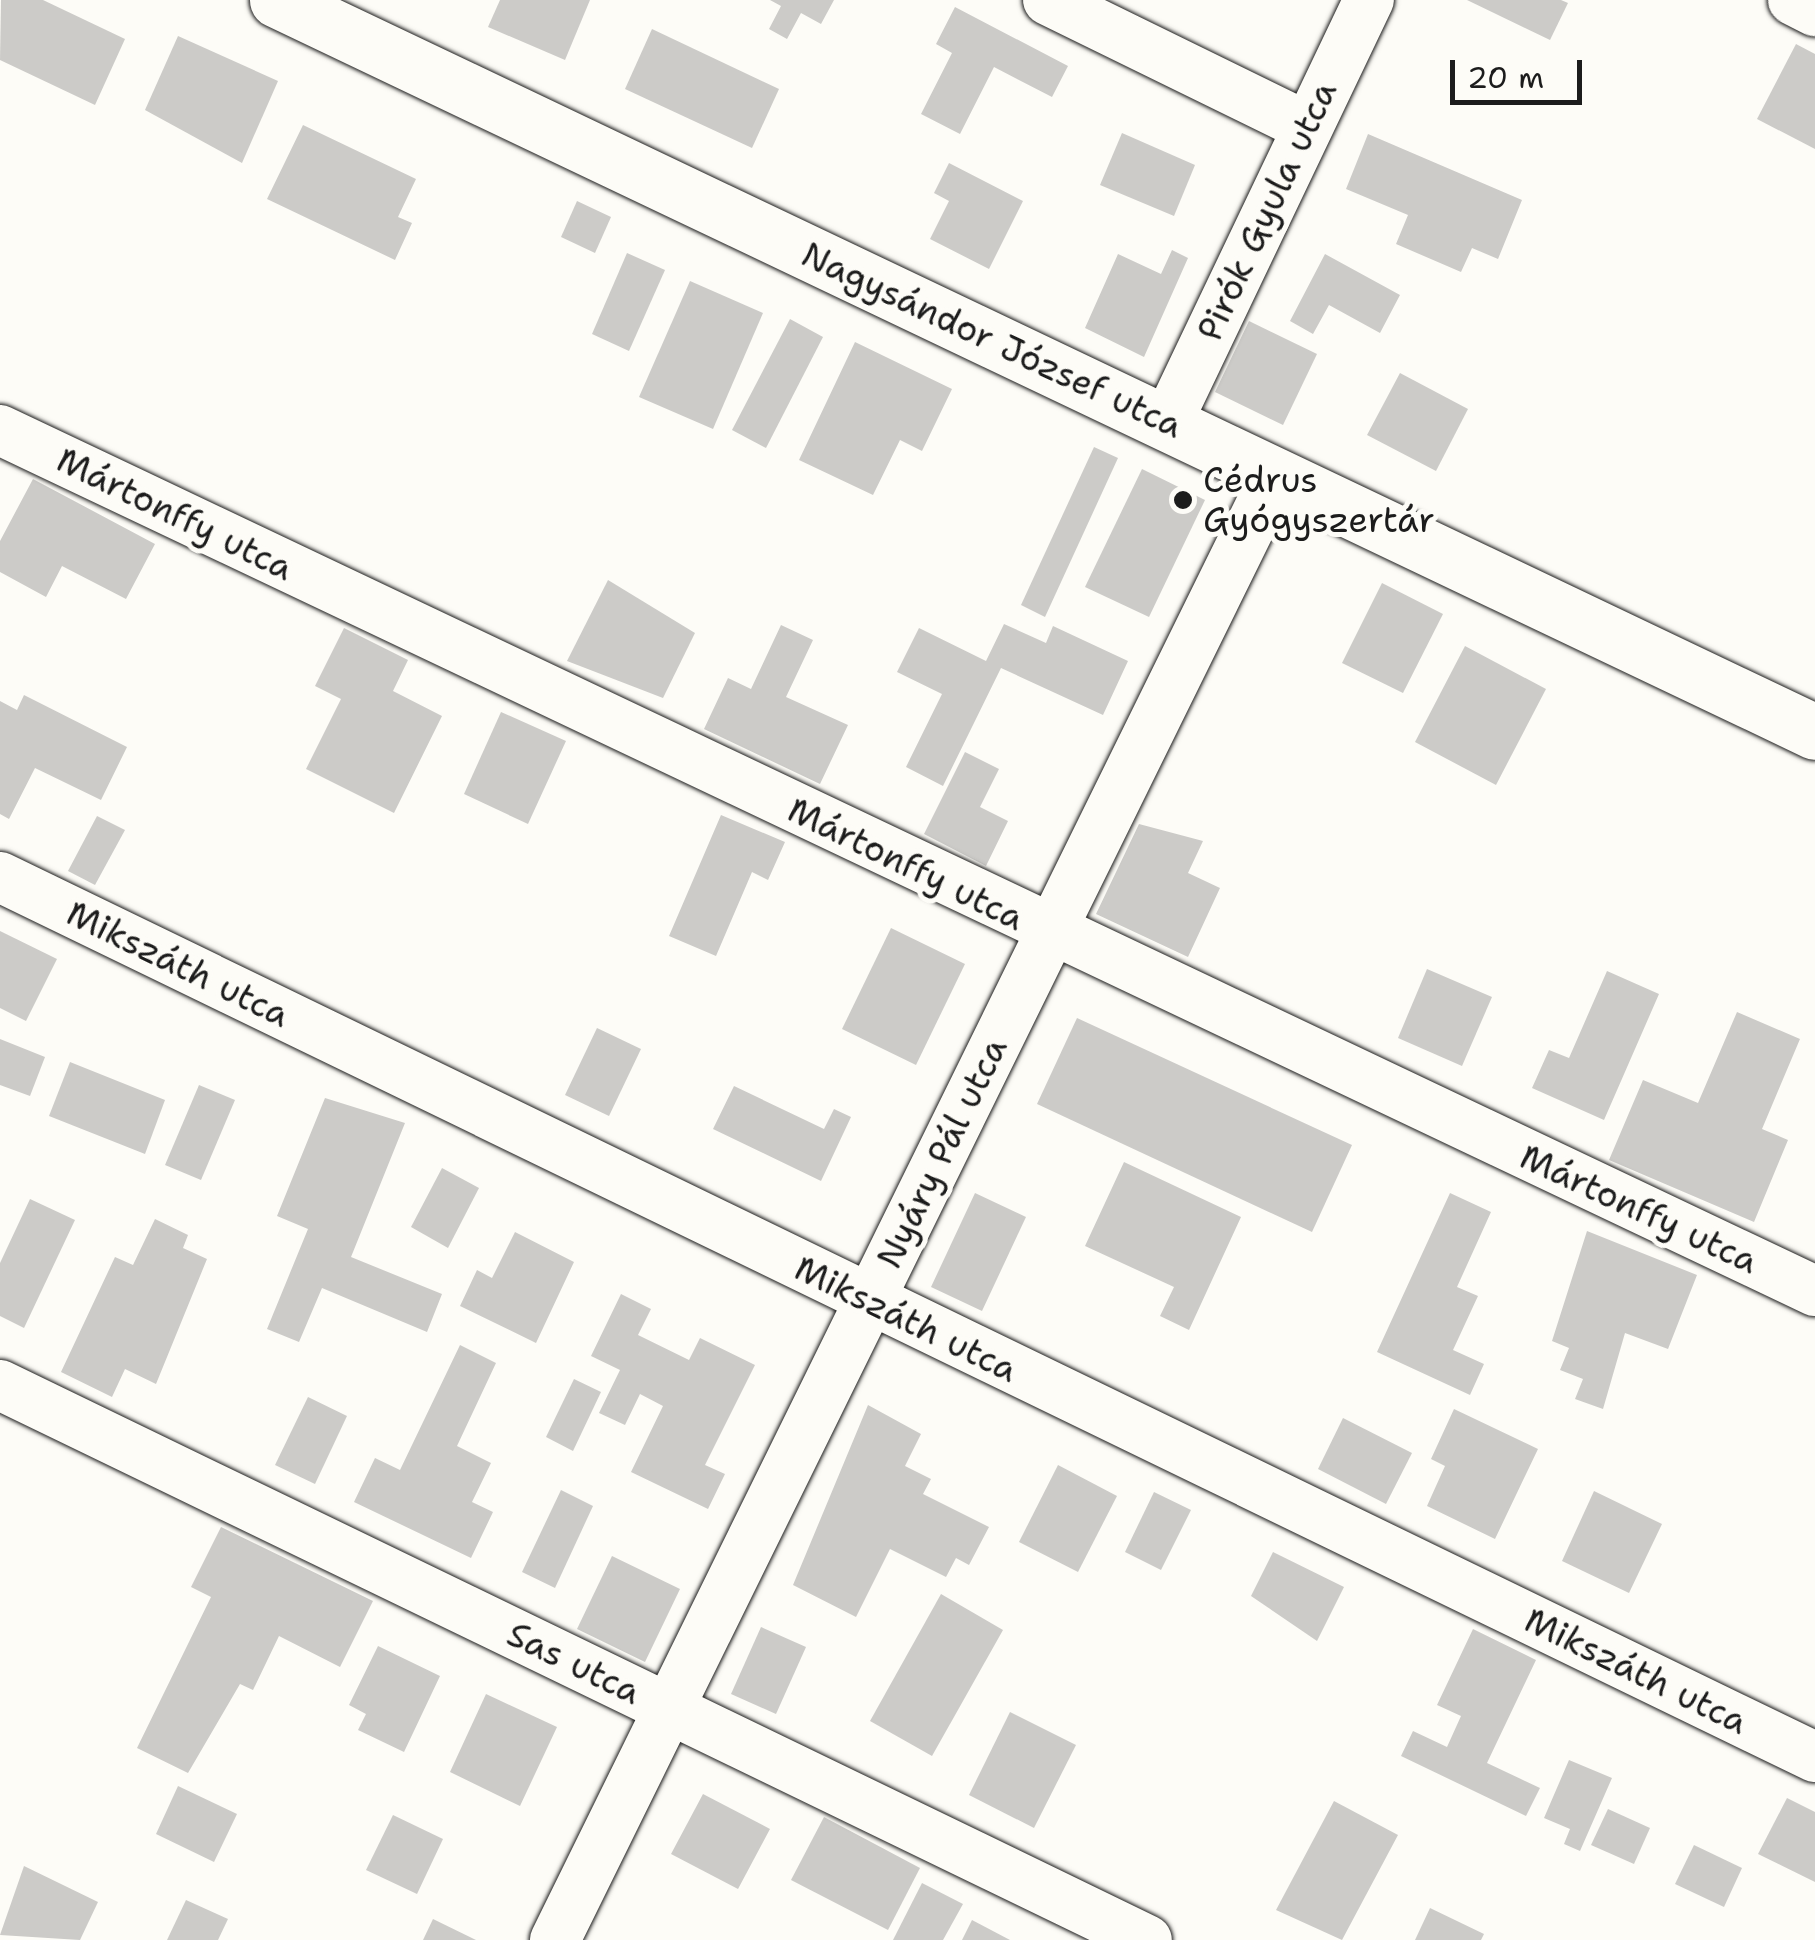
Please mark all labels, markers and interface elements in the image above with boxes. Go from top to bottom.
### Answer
scale bar [1455,40,1588,102]
text: 20 m [1467,57,1544,98]
street label: Pirók Gyula utca [1189,75,1345,347]
street label: Nagysándor József utca [795,233,1189,447]
street label: Mártonffy utca [50,439,300,589]
place label: Cédrus Gyógyszertár [1203,459,1435,541]
marker: Cédrus Gyógyszertár [1172,489,1194,511]
street label: Mártonffy utca [781,789,1031,939]
street label: Mikszáth utca [60,892,296,1036]
street label: Nyáry Pál utca [868,1031,1016,1275]
street label: Mártonffy utca [1513,1136,1765,1282]
street label: Mikszáth utca [788,1247,1024,1391]
street label: Mikszáth utca [1518,1599,1754,1743]
street label: Sas utca [500,1613,648,1713]

